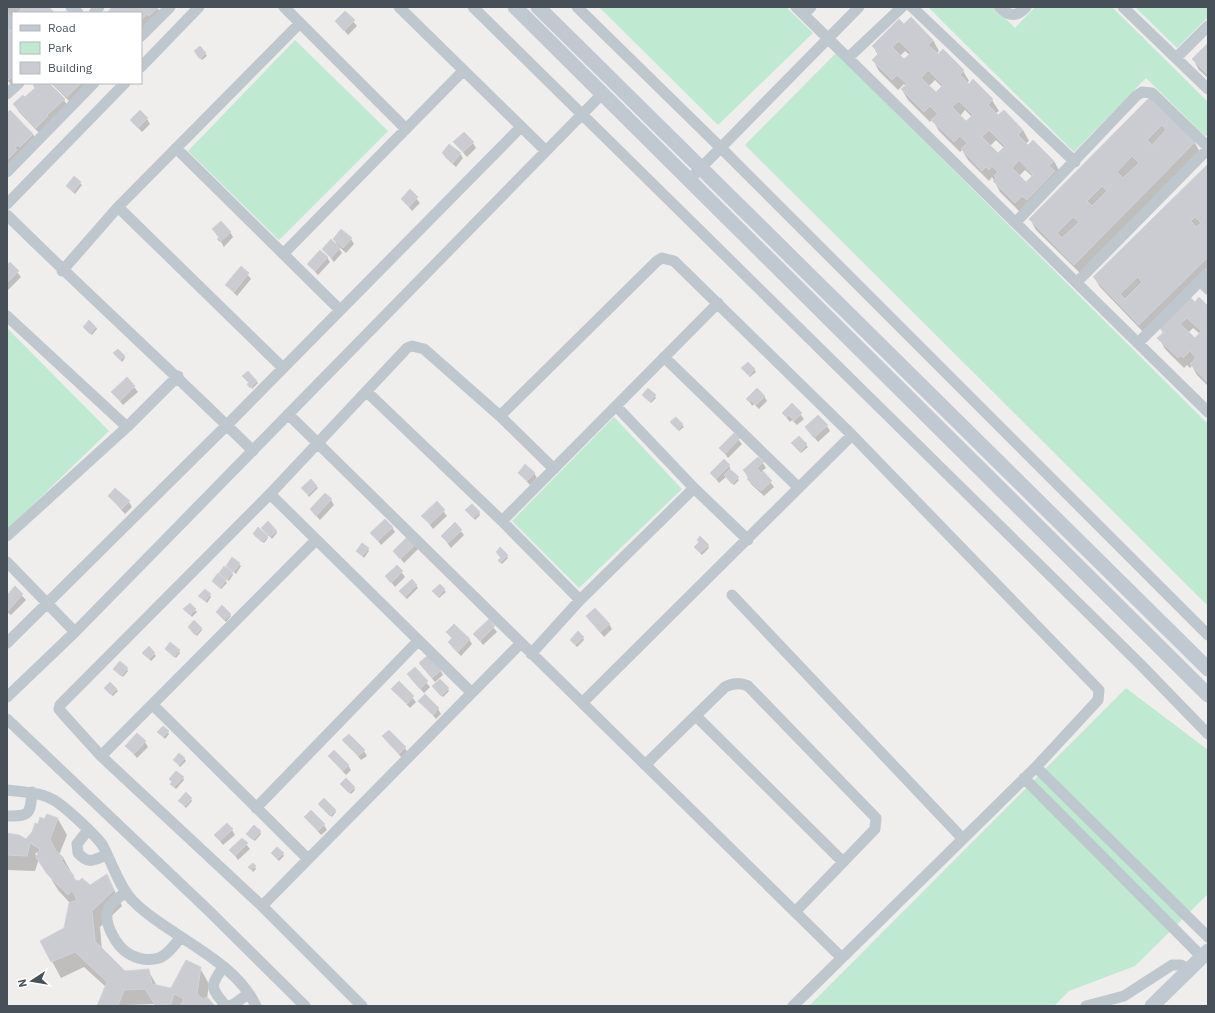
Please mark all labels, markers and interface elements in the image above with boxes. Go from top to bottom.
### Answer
legend [12,12,142,84]
text: Road [48,20,76,35]
text: Park [48,40,73,55]
text: Building [48,60,93,75]
north arrow [12,961,52,1001]
text: N [15,978,30,988]

